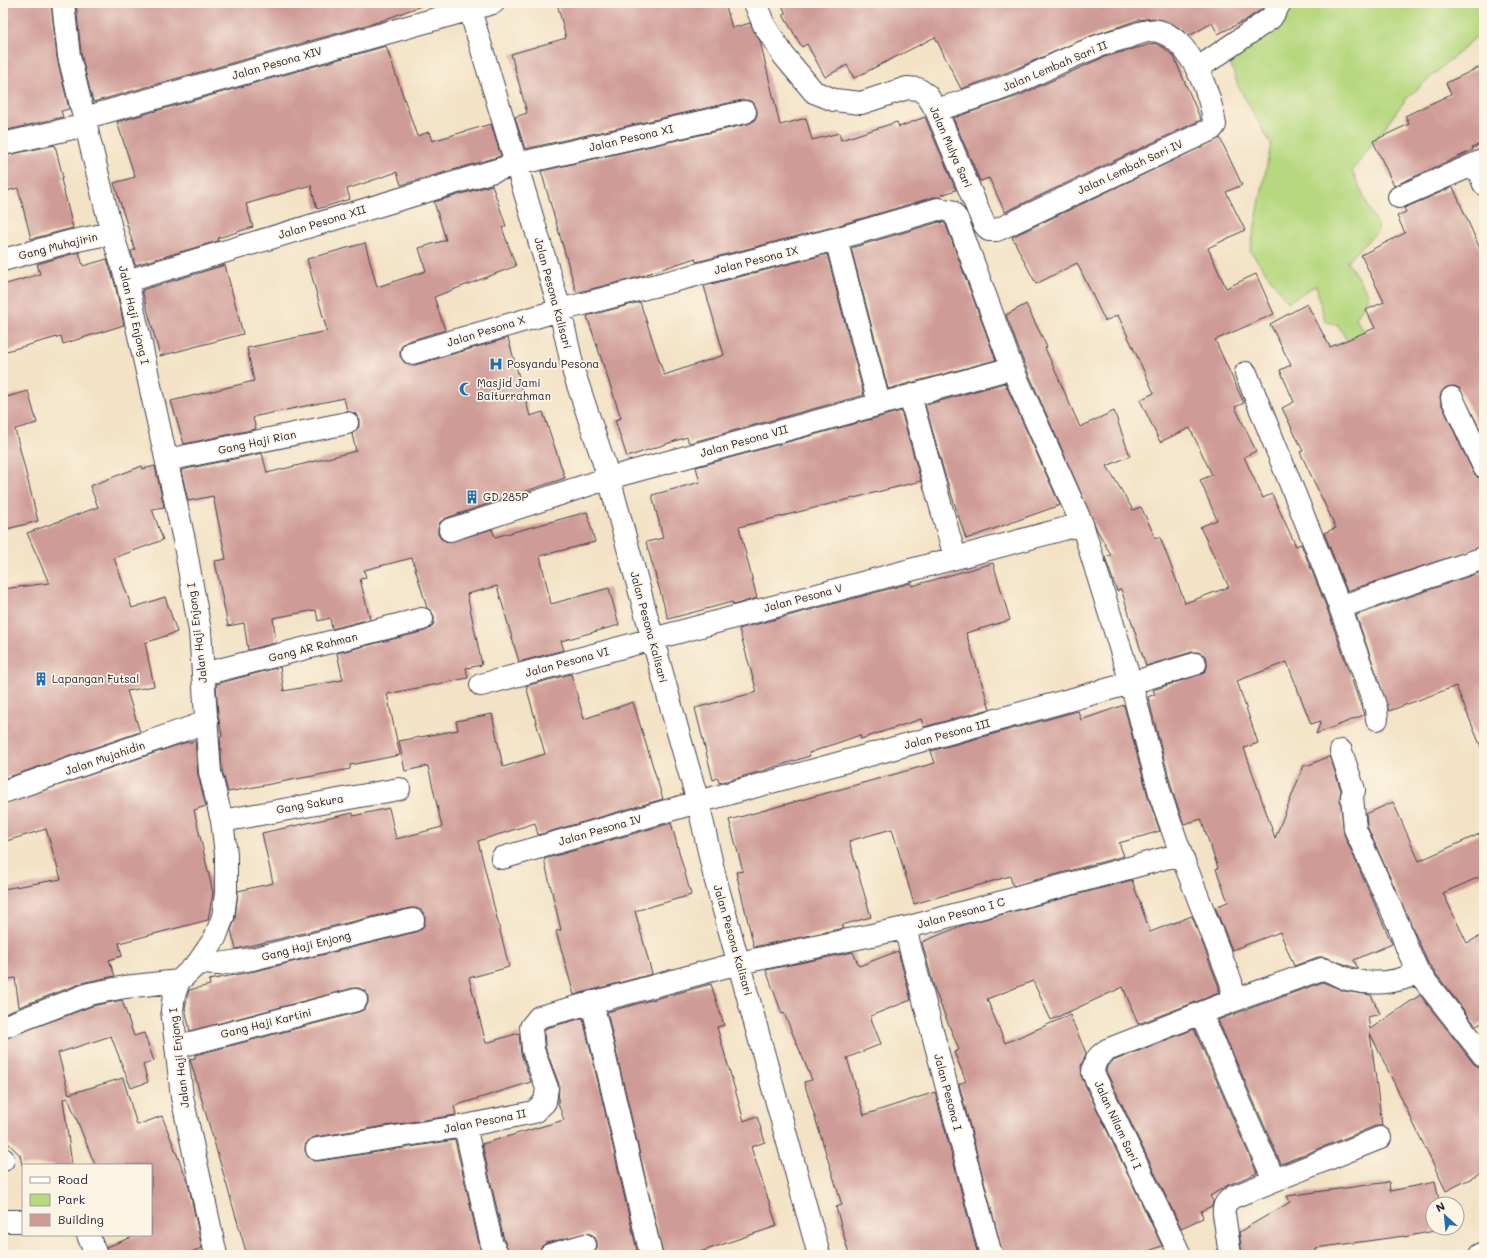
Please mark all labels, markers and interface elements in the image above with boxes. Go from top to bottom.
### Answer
street label: Jalan Lembah Sari II [1000,37,1110,94]
street label: Jalan Pesona XIV [230,42,324,83]
street label: Jalan Mulya Sari [927,104,976,190]
street label: Jalan Pesona XI [587,120,675,155]
street label: Jalan Lembah Sari IV [1075,136,1185,198]
street label: Jalan Pesona XII [276,201,368,242]
street label: Gang Muhajirin [17,228,99,263]
street label: Jalan Pesona Kalisari [531,236,576,350]
street label: Jalan Pesona IX [712,242,799,277]
street label: Jalan Haji Enjong I [116,264,153,366]
street label: Jalan Pesona X [445,311,527,350]
hospital icon: Posyandu Pesona [488,356,504,372]
place label: Posyandu Pesona [507,356,599,371]
place label: Masjid Jami Baiturrahman [477,375,551,403]
mosque icon: Masjid Jami Baiturrahman [458,381,474,397]
street label: Jalan Pesona VII [698,421,790,460]
street label: Gang Haji Rian [216,426,297,457]
building icon: GD 285P [464,489,480,505]
place label: GD 285P [483,489,528,504]
street label: Jalan Pesona Kalisari [627,570,672,684]
street label: Jalan Pesona V [762,580,844,615]
street label: Jalan Haji Enjong I [183,582,210,684]
street label: Gang AR Rahman [267,628,359,665]
street label: Jalan Pesona VI [523,643,610,680]
building icon: Lapangan Futsal [33,671,49,687]
place label: Lapangan Futsal [52,671,139,686]
street label: Jalan Pesona III [902,715,992,752]
street label: Jalan Mujahidin [63,737,147,778]
street label: Gang Sakura [275,790,345,817]
street label: Jalan Pesona IV [557,810,643,849]
street label: Jalan Pesona Kalisari [710,883,757,997]
street label: Jalan Pesona I C [915,894,1007,931]
street label: Gang Haji Enjong [260,927,352,964]
street label: Gang Haji Kartini [219,1004,313,1041]
street label: Jalan Haji Enjong I [165,1007,192,1109]
street label: Jalan Pesona I [931,1052,966,1132]
street label: Jalan Nilam Sari I [1091,1078,1146,1172]
street label: Jalan Pesona II [442,1105,528,1136]
legend [22,1164,152,1236]
text: Road [58,1171,88,1187]
text: Park [58,1191,85,1207]
north arrow [1425,1196,1465,1236]
text: N [1433,1198,1447,1215]
text: Building [58,1211,104,1227]

